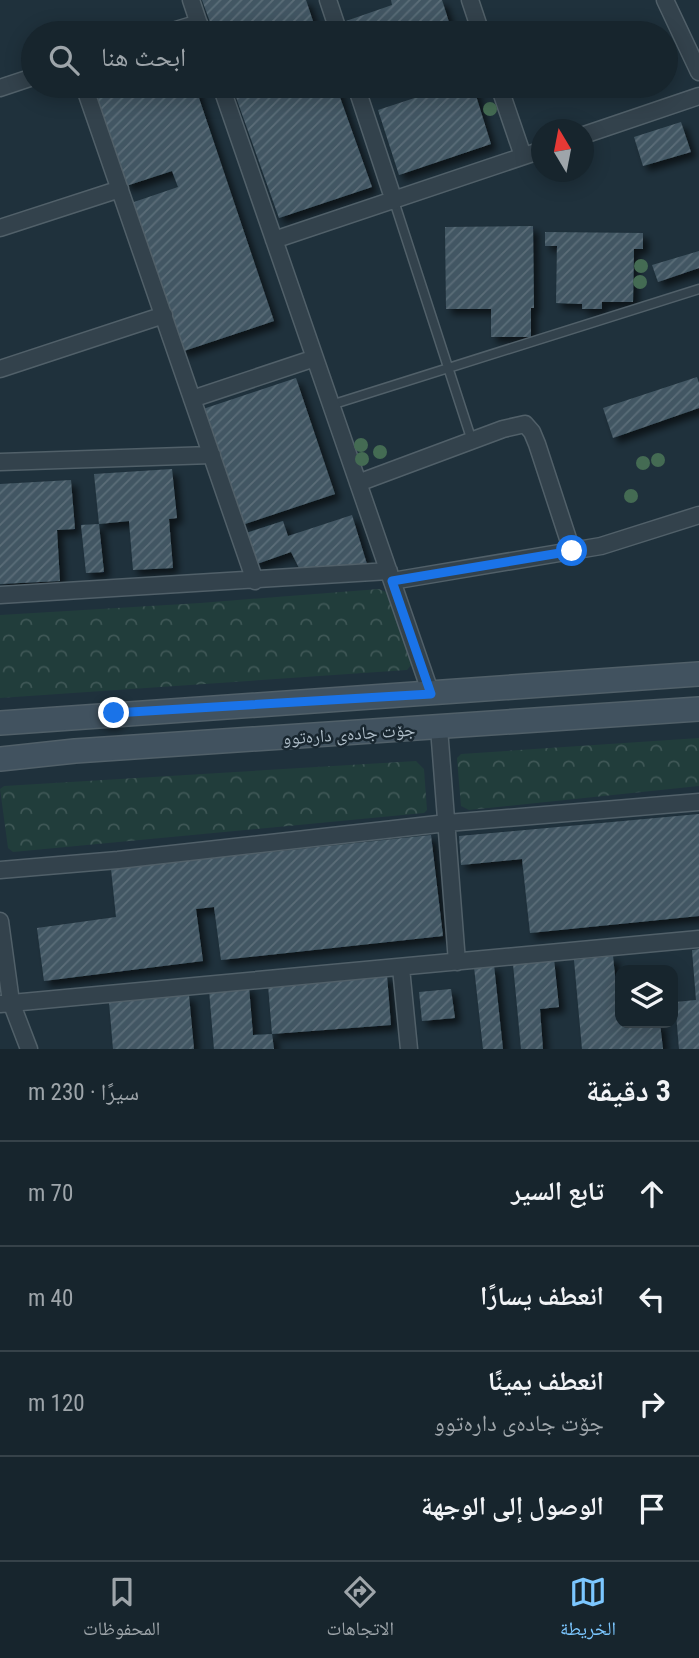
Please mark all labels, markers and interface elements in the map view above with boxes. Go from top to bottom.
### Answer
search box [21,21,678,98]
icon: search [45,41,83,79]
text: ابحث هنا [101,42,186,72]
north arrow [531,119,594,182]
route start [556,535,587,566]
route end [98,697,129,728]
street label: جۆت جادەی دارەتوو [282,718,416,750]
map controls [615,965,678,1028]
button: layers [615,965,678,1028]
text: 3 دقيقة [586,1073,671,1108]
text: سيرًا · 230 m [28,1079,139,1106]
icon: ahead [633,1175,671,1213]
text: تابع السير [511,1176,604,1206]
text: 70 m [28,1180,73,1207]
icon: left [633,1280,671,1318]
text: انعطف يسارًا [480,1281,604,1311]
text: 40 m [28,1285,73,1312]
text: انعطف يمينًا [488,1366,604,1396]
icon: right [633,1385,671,1423]
text: 120 m [28,1390,85,1417]
text: جۆت جادەی دارەتوو [434,1410,604,1437]
icon: arrive [633,1490,671,1528]
text: الوصول إلى الوجهة [421,1491,604,1521]
tab: المحفوظات [83,1573,160,1647]
tab: الاتجاهات [326,1573,394,1647]
tab: الخريطة [560,1573,616,1647]

